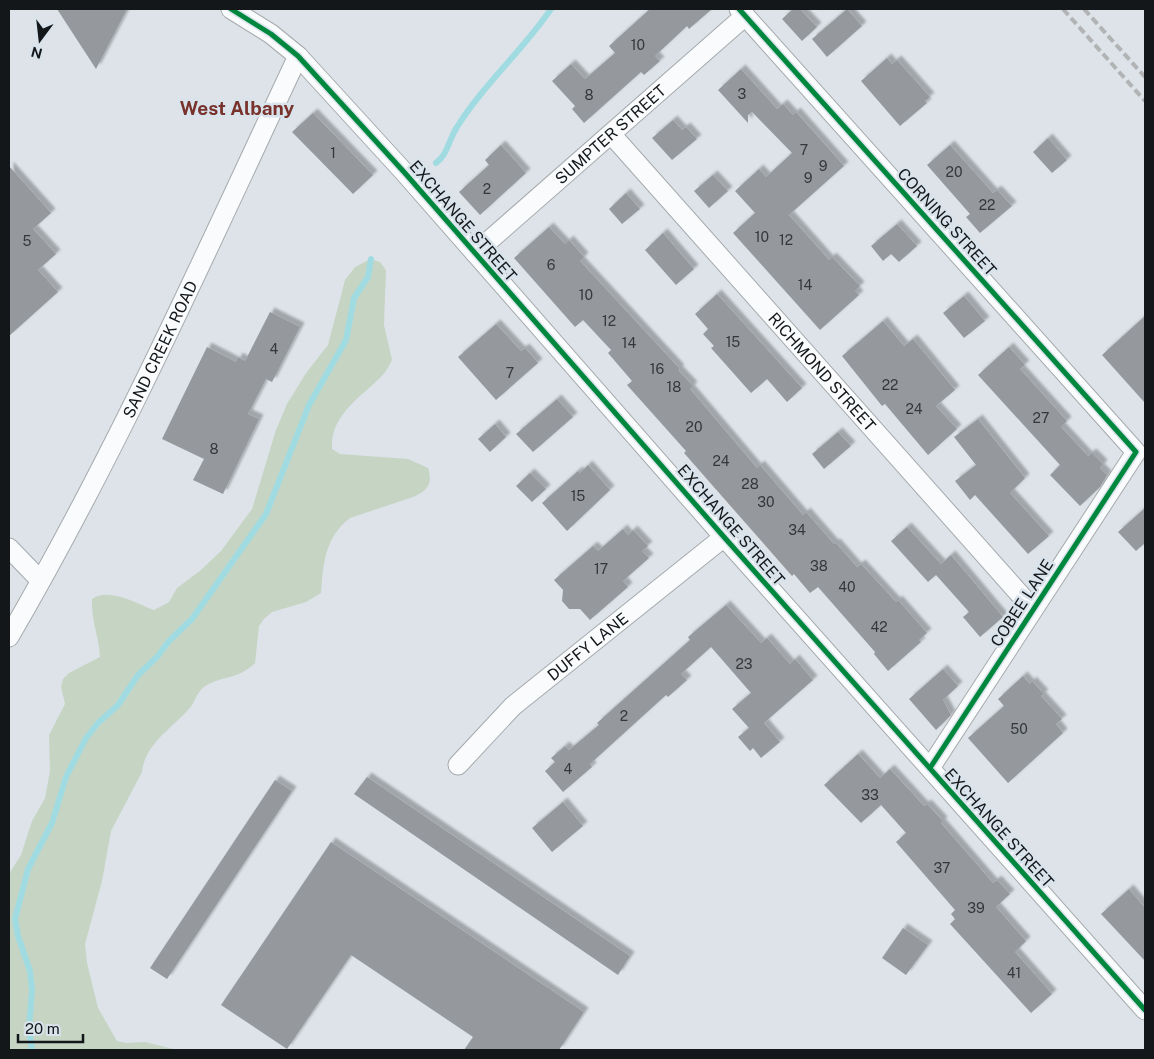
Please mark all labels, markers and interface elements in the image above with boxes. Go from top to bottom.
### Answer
north arrow [15,15,65,65]
house number: 10 [631,37,645,53]
text: N [29,43,44,62]
street label: SUMPTER STREET [551,80,670,188]
house number: 3 [738,86,747,102]
house number: 8 [584,87,594,103]
district label: West Albany [180,97,294,119]
house number: 7 [800,142,808,158]
house number: 1 [330,145,336,161]
street label: EXCHANGE STREET [405,157,521,286]
house number: 9 [819,158,828,174]
street label: CORNING STREET [894,164,1001,280]
house number: 20 [946,164,962,180]
house number: 9 [804,170,813,186]
house number: 2 [483,181,491,197]
house number: 22 [979,197,995,213]
house number: 10 [755,229,769,245]
house number: 12 [779,232,793,248]
house number: 5 [23,233,32,249]
house number: 6 [547,257,556,273]
house number: 14 [798,277,812,293]
street label: SAND CREEK ROAD [119,278,201,421]
house number: 10 [579,287,593,303]
street label: RICHMOND STREET [765,309,880,435]
house number: 12 [602,313,616,329]
house number: 15 [726,334,740,350]
house number: 14 [622,335,636,351]
house number: 4 [270,341,279,357]
house number: 16 [650,361,664,377]
house number: 7 [506,365,514,381]
house number: 22 [882,377,898,393]
house number: 18 [667,379,681,395]
house number: 24 [905,401,923,417]
house number: 27 [1033,410,1049,426]
house number: 20 [686,419,702,435]
house number: 8 [209,441,219,457]
house number: 24 [712,453,730,469]
street label: EXCHANGE STREET [673,461,789,590]
house number: 28 [741,476,759,492]
house number: 15 [571,488,585,504]
house number: 30 [757,494,775,510]
house number: 34 [788,522,806,538]
street label: COBEE LANE [987,556,1057,650]
house number: 38 [810,558,828,574]
house number: 17 [594,561,608,577]
house number: 40 [838,579,856,595]
street label: DUFFY LANE [543,608,632,684]
house number: 42 [870,619,888,635]
house number: 23 [735,656,753,672]
house number: 2 [620,708,628,724]
house number: 50 [1010,721,1028,737]
house number: 4 [564,761,573,777]
street label: EXCHANGE STREET [941,765,1058,892]
house number: 33 [861,787,879,803]
house number: 37 [934,860,950,876]
house number: 39 [967,900,985,916]
house number: 41 [1007,965,1021,981]
scale bar [18,1012,82,1044]
text: 20 m [25,1020,60,1037]

